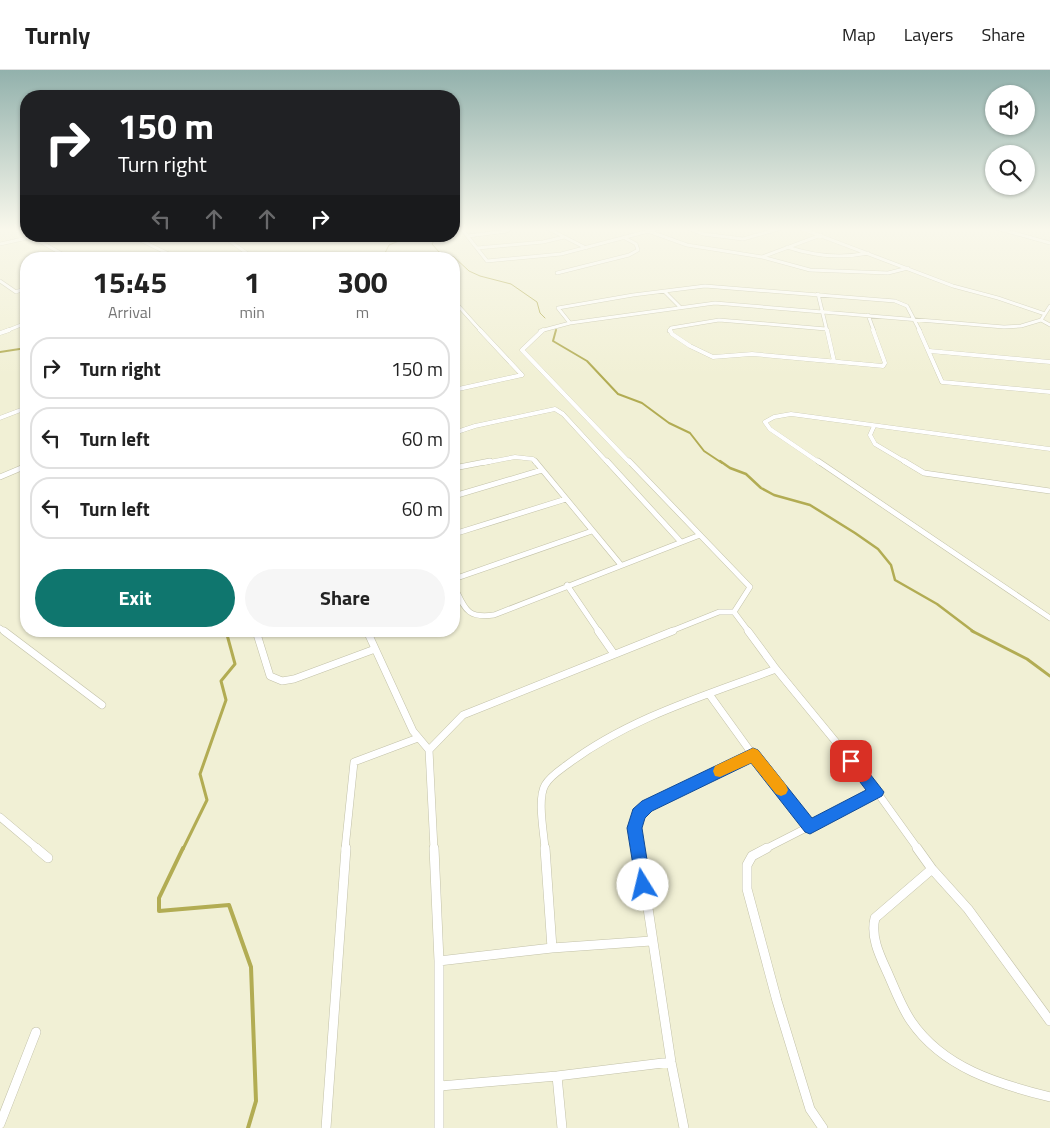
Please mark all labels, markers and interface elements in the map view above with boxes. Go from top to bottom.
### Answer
text: Turnly [25,17,90,53]
text: Map [842,21,876,48]
text: Layers [904,21,953,48]
text: Share [981,21,1025,48]
map controls [985,85,1035,195]
button: sound [985,85,1035,135]
text: 150 m [118,99,214,153]
icon: right [35,110,100,175]
button: search [985,145,1035,195]
text: Turn right [118,147,207,181]
icon: left [147,205,175,233]
icon: ahead [200,205,228,233]
icon: ahead [253,205,281,233]
icon: right [306,205,334,233]
text: 15:45 [92,259,167,305]
text: 1 [244,259,261,305]
text: 300 [337,259,388,305]
text: Arrival [108,300,151,324]
text: min [239,300,265,324]
text: m [356,300,369,324]
icon: right [37,354,65,382]
text: Turn right [80,354,161,383]
text: 150 m [391,354,443,383]
icon: left [37,424,65,452]
text: Turn left [80,424,150,453]
text: 60 m [402,424,443,453]
icon: left [37,494,65,522]
text: Turn left [80,494,150,523]
text: 60 m [402,494,443,523]
button: Exit [35,569,235,627]
button: Share [245,569,445,627]
pin [830,740,872,782]
icon: arrive [837,747,865,775]
position arrow [616,858,668,910]

